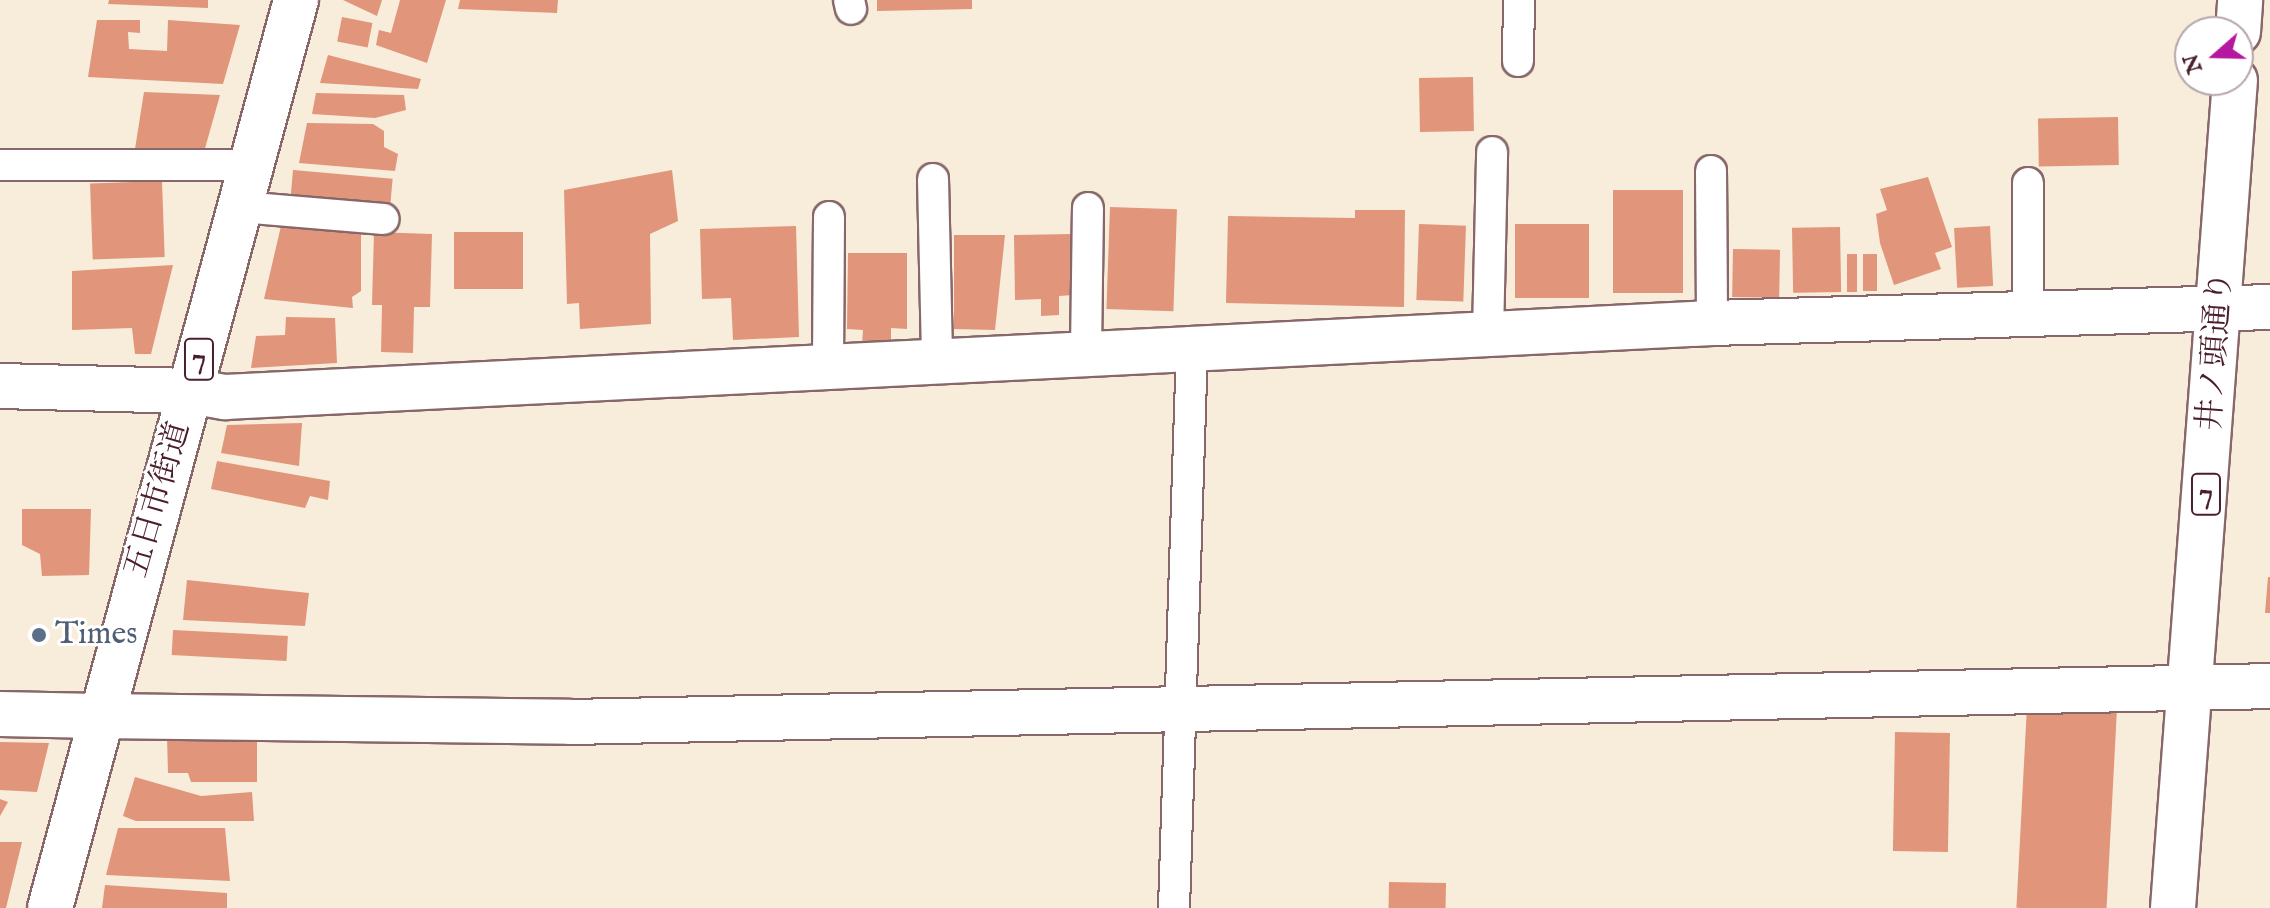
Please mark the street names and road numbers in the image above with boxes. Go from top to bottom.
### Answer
street label: 井ノ頭通り [2192,270,2242,432]
road number: 7 [183,333,215,385]
street label: 五日市街道 [118,418,200,582]
road number: 7 [2190,468,2222,520]

